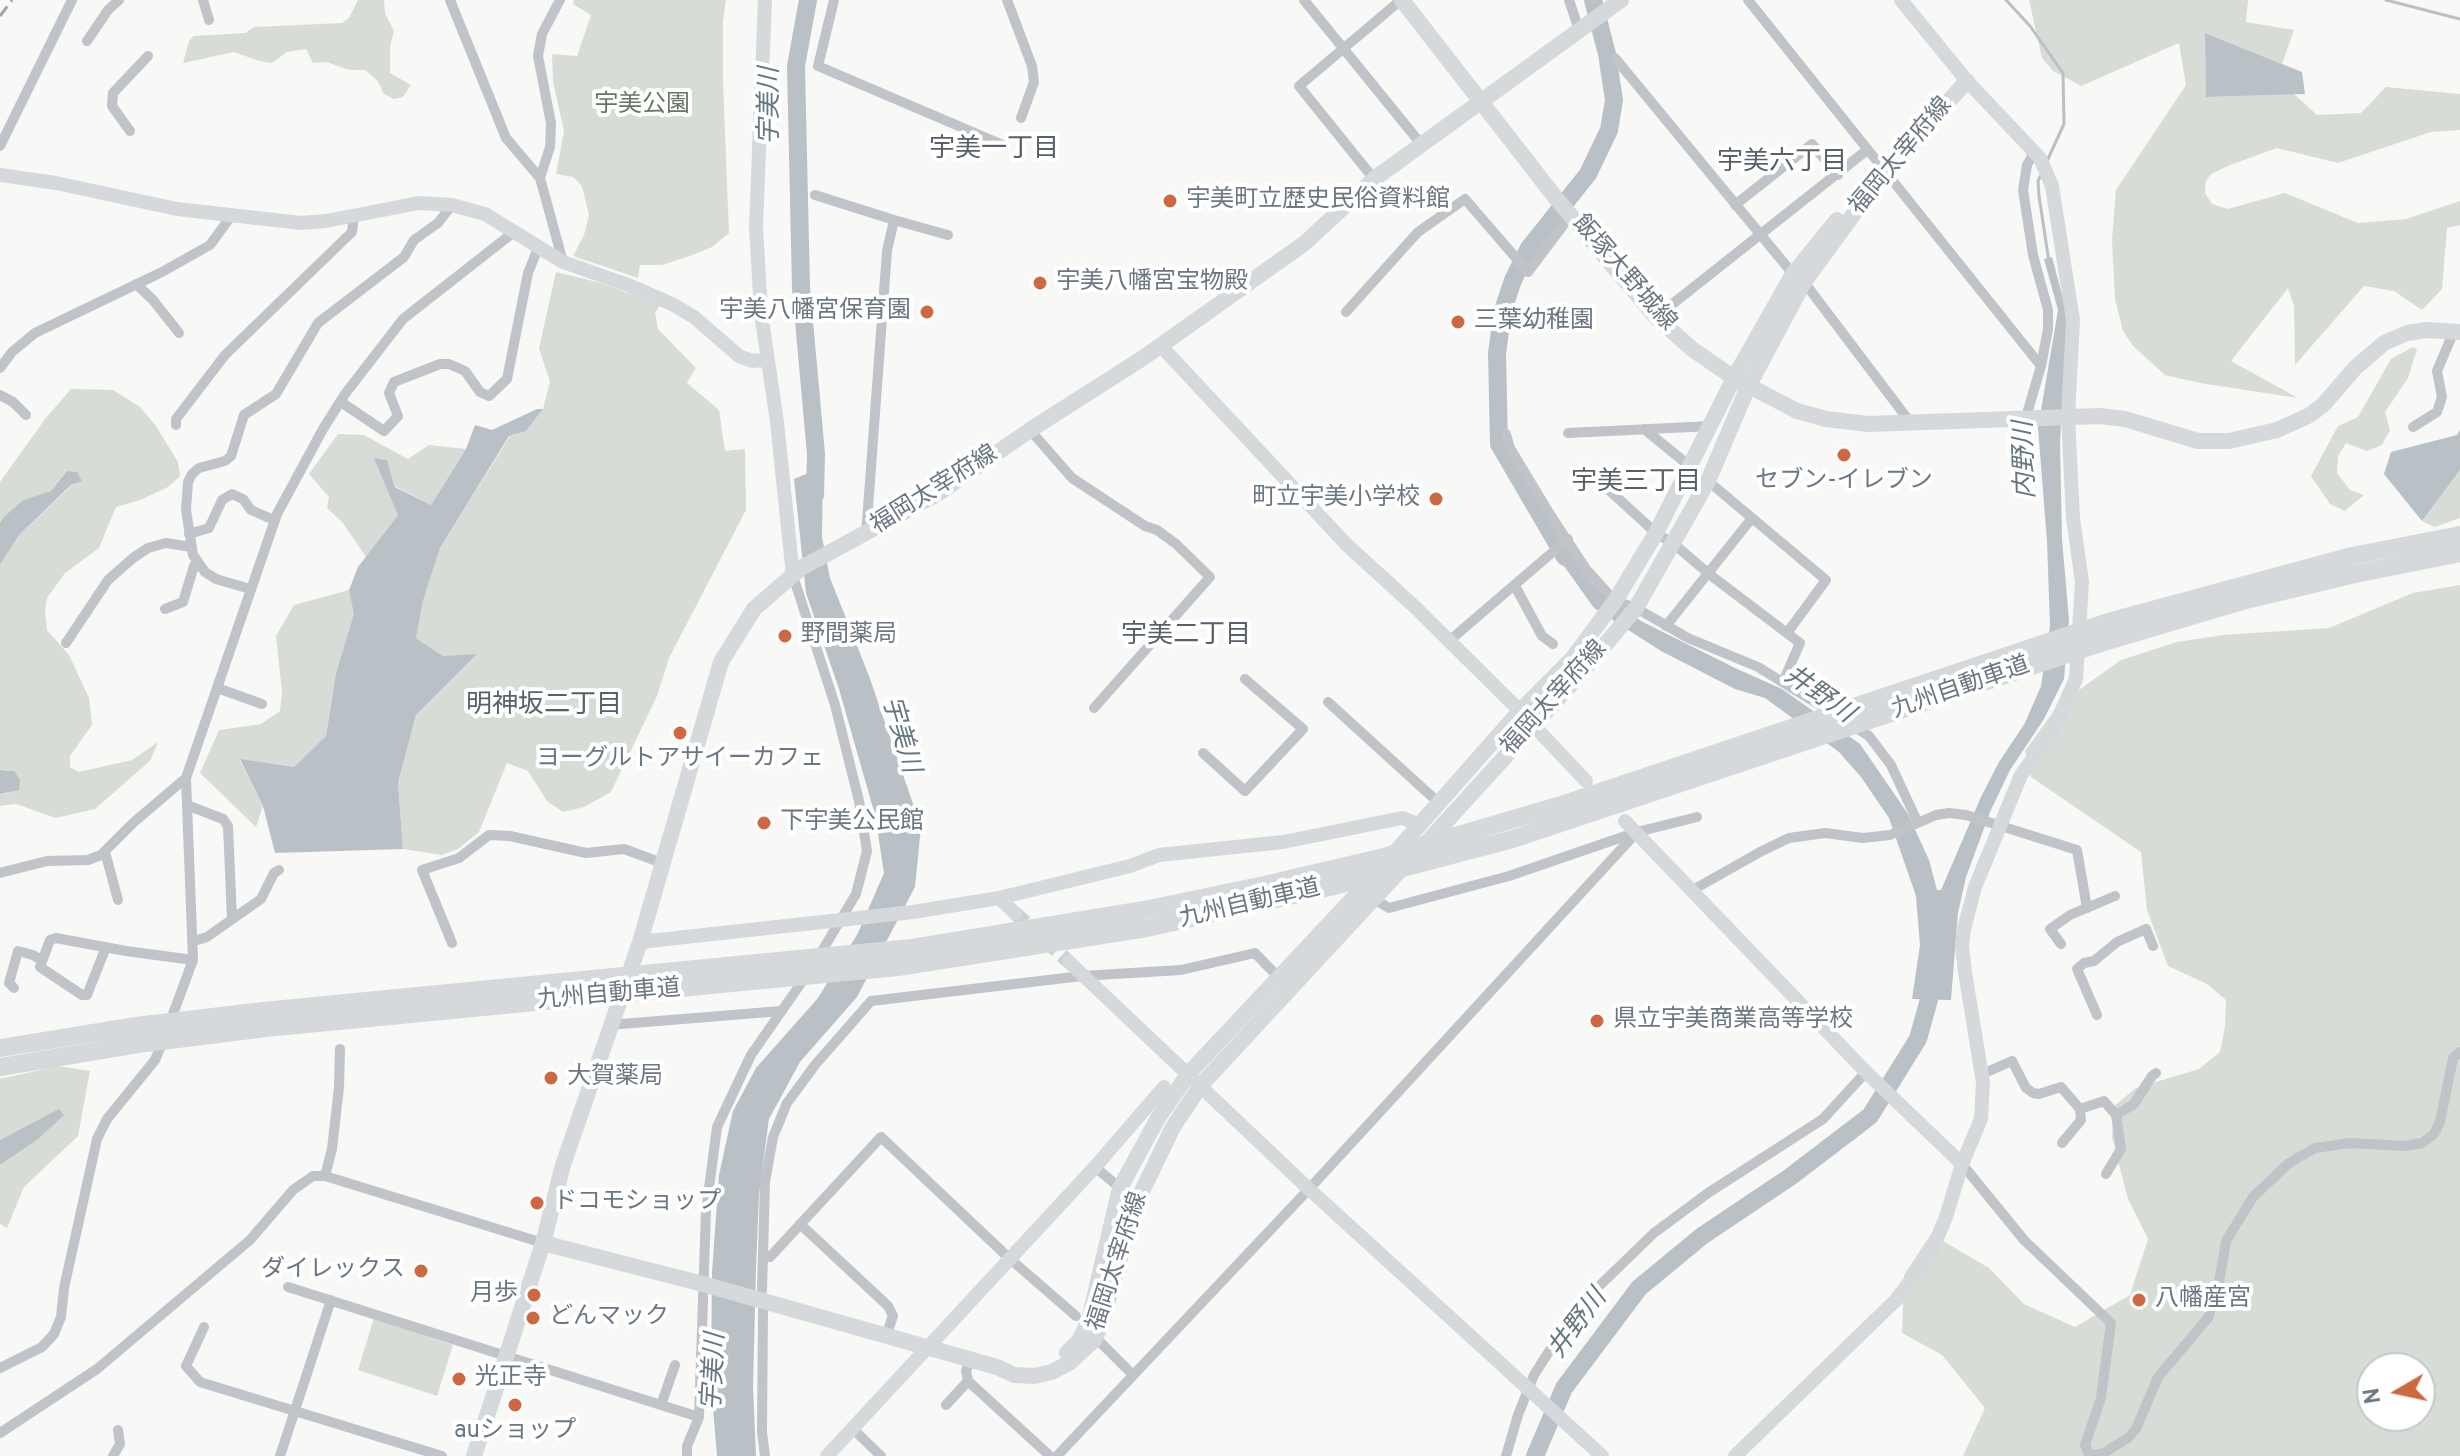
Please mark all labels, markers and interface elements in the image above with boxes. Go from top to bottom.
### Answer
water label: 宇美川 [756,67,788,145]
park label: 宇美公園 [594,92,690,120]
street label: 福岡太宰府線 [1845,93,1959,221]
district label: 宇美一丁目 [929,135,1059,167]
district label: 宇美六丁目 [1717,148,1847,180]
place label: 宇美町立歴史民俗資料館 [1186,187,1450,215]
marker: 宇美町立歴史民俗資料館 [1161,192,1179,210]
street label: 飯塚大野城線 [1565,210,1681,338]
place label: 宇美八幡宮宝物殿 [1056,269,1248,297]
marker: 宇美八幡宮宝物殿 [1031,274,1049,292]
place label: 宇美八幡宮保育園 [719,298,911,326]
marker: 宇美八幡宮保育園 [918,303,936,321]
place label: 三葉幼稚園 [1474,308,1594,336]
marker: 三葉幼稚園 [1449,313,1467,331]
water label: 内野川 [2010,420,2044,500]
street label: 福岡太宰府線 [866,441,1004,541]
marker: セブン-イレブン [1835,446,1853,464]
district label: 宇美三丁目 [1571,468,1701,500]
place label: セブン-イレブン [1755,468,1933,496]
place label: 町立宇美小学校 [1252,485,1420,513]
marker: 町立宇美小学校 [1427,490,1445,508]
district label: 宇美二丁目 [1121,621,1251,653]
place label: 野間薬局 [801,622,897,650]
marker: 野間薬局 [776,627,794,645]
street label: 福岡太宰府線 [1496,636,1614,762]
street label: 九州自動車道 [1888,652,2034,726]
water label: 井野川 [1777,661,1859,731]
district label: 明神坂二丁目 [466,691,622,723]
water label: 宇美川 [873,693,925,777]
marker: ヨーグルトアサイーカフェ [671,724,689,742]
place label: ヨーグルトアサイーカフェ [536,746,824,774]
place label: 下宇美公民館 [780,809,924,837]
marker: 下宇美公民館 [755,814,773,832]
street label: 九州自動車道 [1177,875,1323,935]
street label: 九州自動車道 [536,975,682,1017]
place label: 県立宇美商業高等学校 [1613,1007,1853,1035]
marker: 県立宇美商業高等学校 [1588,1012,1606,1030]
place label: 大賀薬局 [567,1064,663,1092]
marker: 大賀薬局 [542,1069,560,1087]
place label: ドコモショップ [553,1189,721,1217]
street label: 福岡太宰府線 [1083,1189,1155,1335]
marker: ドコモショップ [528,1194,546,1212]
place label: ダイレックス [261,1257,405,1285]
marker: ダイレックス [412,1262,430,1280]
place label: 月歩 [470,1281,518,1309]
water label: 井野川 [1543,1284,1615,1366]
marker: 月歩 [525,1286,543,1304]
place label: 八幡産宮 [2155,1286,2251,1314]
marker: 八幡産宮 [2130,1291,2148,1309]
place label: どんマック [549,1304,669,1332]
marker: どんマック [524,1309,542,1327]
water label: 宇美川 [698,1332,734,1412]
north arrow [2356,1352,2436,1432]
place label: 光正寺 [475,1365,547,1393]
marker: 光正寺 [450,1370,468,1388]
text: N [2359,1386,2388,1405]
marker: auショップ [506,1396,524,1414]
place label: auショップ [454,1418,576,1446]

